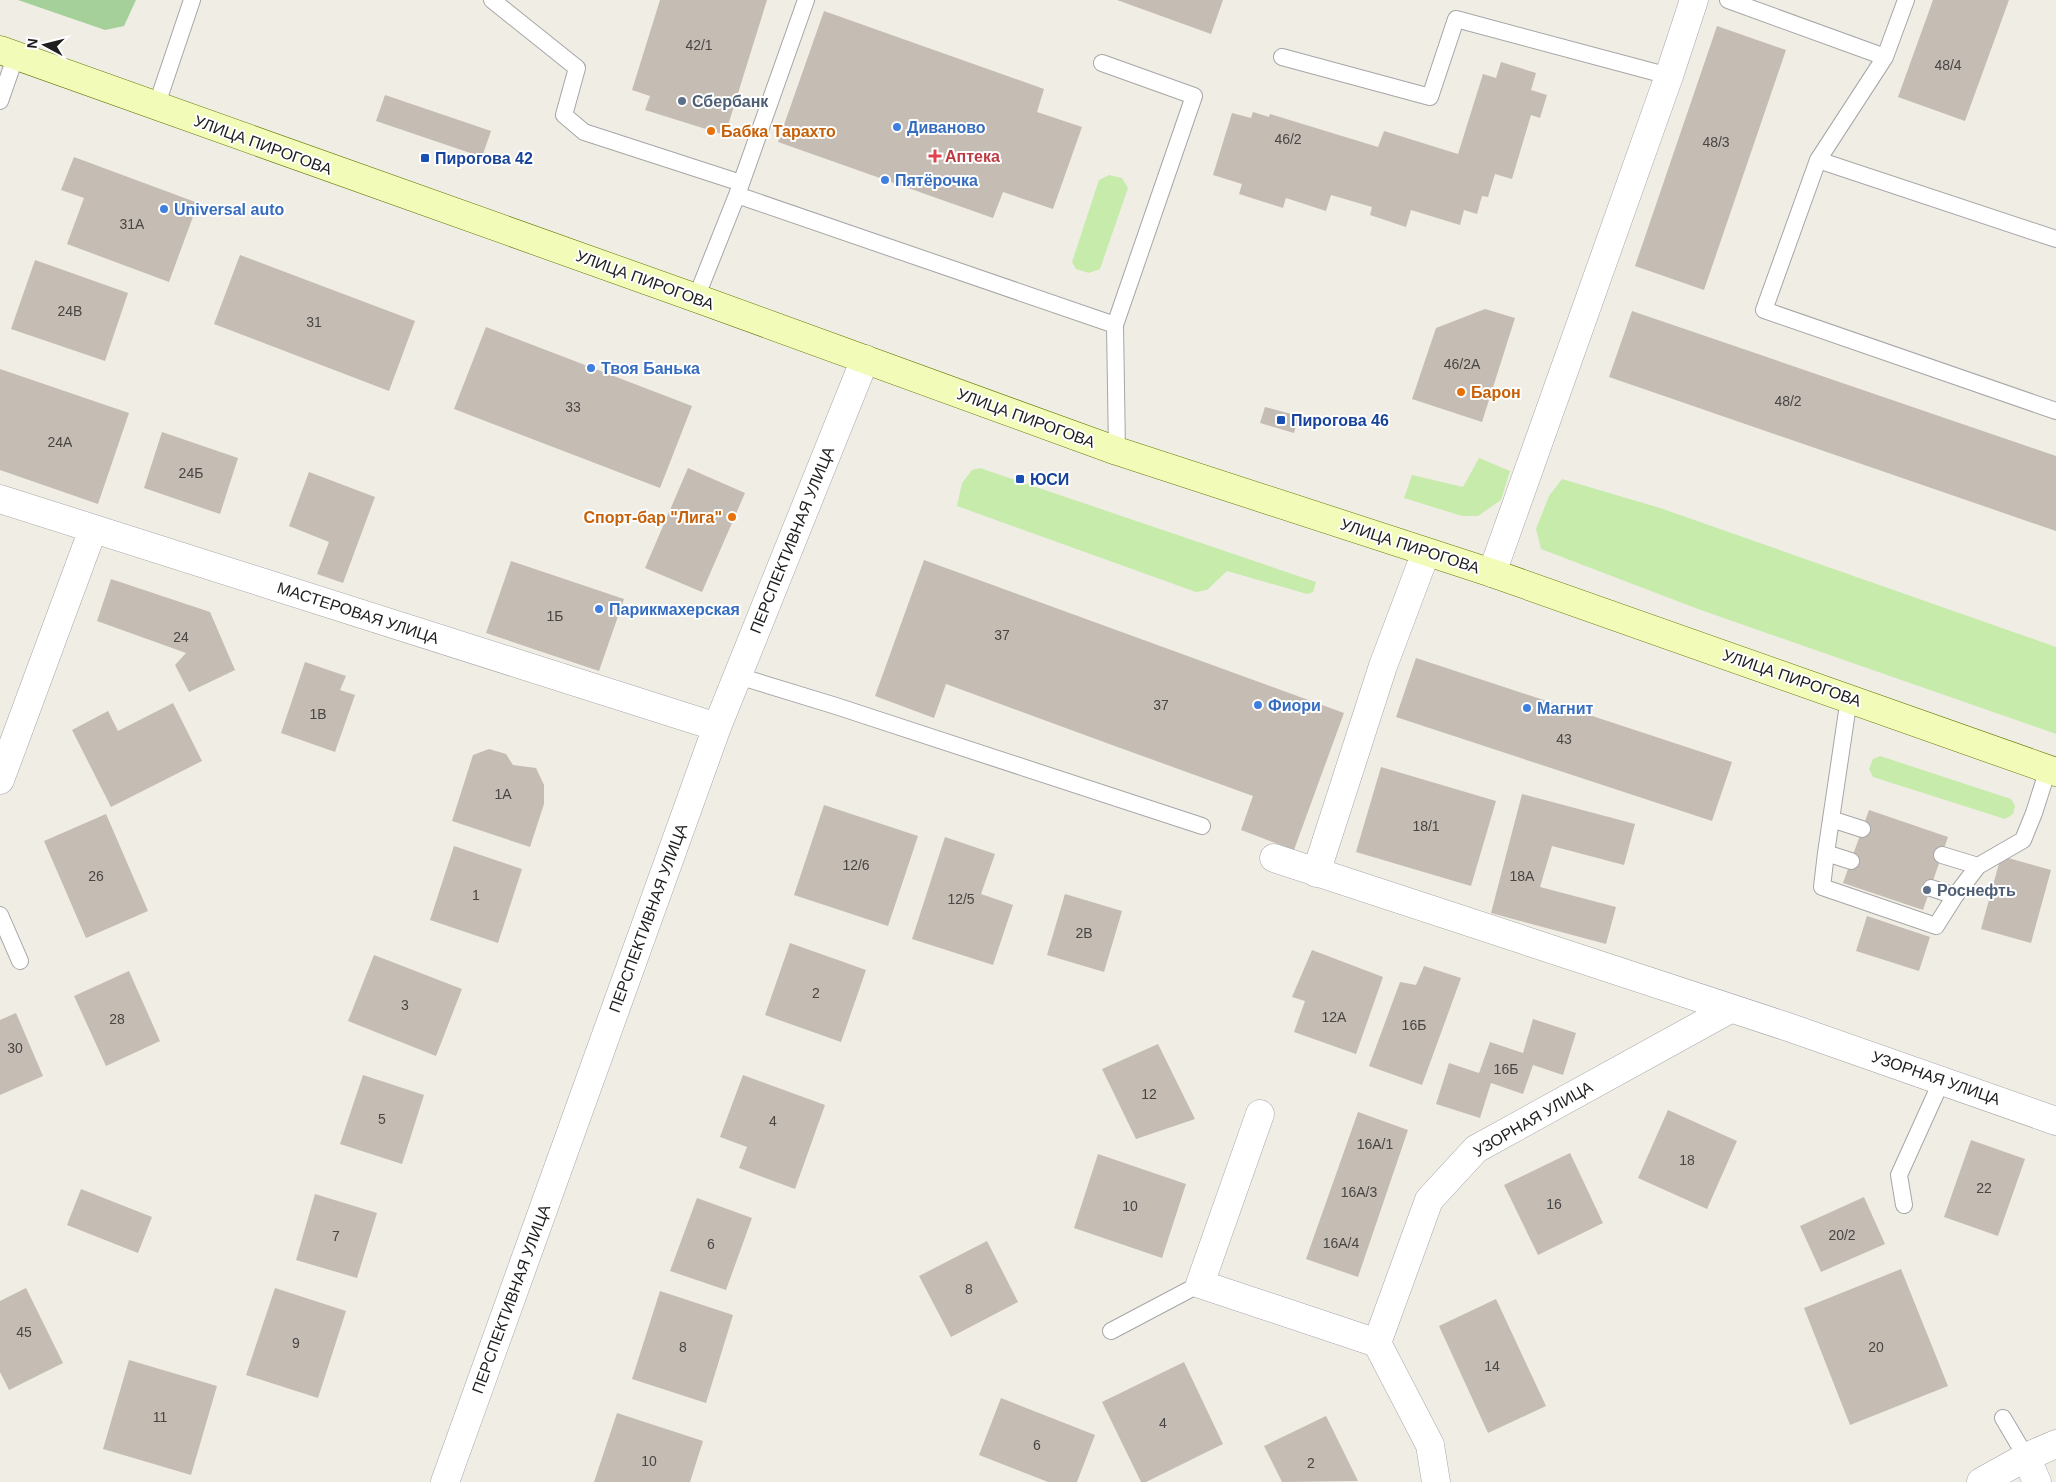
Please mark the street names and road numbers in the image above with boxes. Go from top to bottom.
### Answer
street label: УЛИЦА ПИРОГОВА [192,112,335,178]
street label: УЛИЦА ПИРОГОВА [574,247,717,313]
street label: УЛИЦА ПИРОГОВА [955,385,1098,451]
street label: ПЕРСПЕКТИВНАЯ УЛИЦА [747,444,837,636]
street label: УЛИЦА ПИРОГОВА [1338,515,1482,577]
street label: МАСТЕРОВАЯ УЛИЦА [275,579,441,647]
street label: УЛИЦА ПИРОГОВА [1721,646,1864,710]
street label: ПЕРСПЕКТИВНАЯ УЛИЦА [606,821,690,1015]
street label: УЗОРНАЯ УЛИЦА [1870,1048,2003,1108]
street label: УЗОРНАЯ УЛИЦА [1470,1078,1596,1160]
street label: ПЕРСПЕКТИВНАЯ УЛИЦА [469,1202,553,1396]

